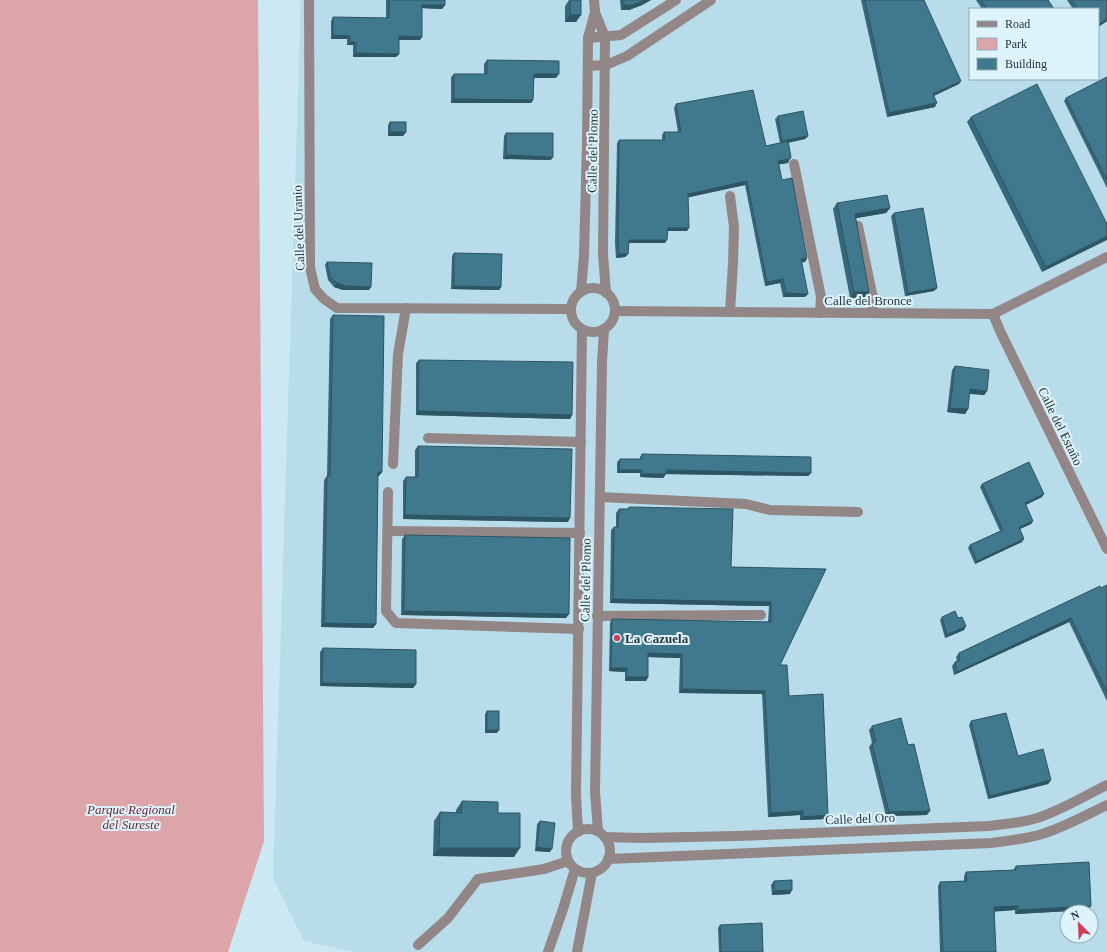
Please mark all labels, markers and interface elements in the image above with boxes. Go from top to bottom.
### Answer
legend [969,8,1099,80]
text: Road [1005,17,1030,31]
text: Park [1005,37,1027,51]
text: Building [1005,57,1047,71]
street label: Calle del Plomo [584,109,601,193]
street label: Calle del Uranio [290,185,307,271]
street label: Calle del Bronce [824,293,912,308]
street label: Calle del Estaño [1035,385,1086,468]
street label: Calle del Plomo [577,538,594,622]
place label: La Cazuela [625,631,689,646]
marker: La Cazuela [612,633,622,643]
park label: Parque Regional del Sureste [86,802,175,832]
street label: Calle del Oro [825,810,895,827]
north arrow [1059,904,1099,944]
text: N [1069,908,1081,922]

